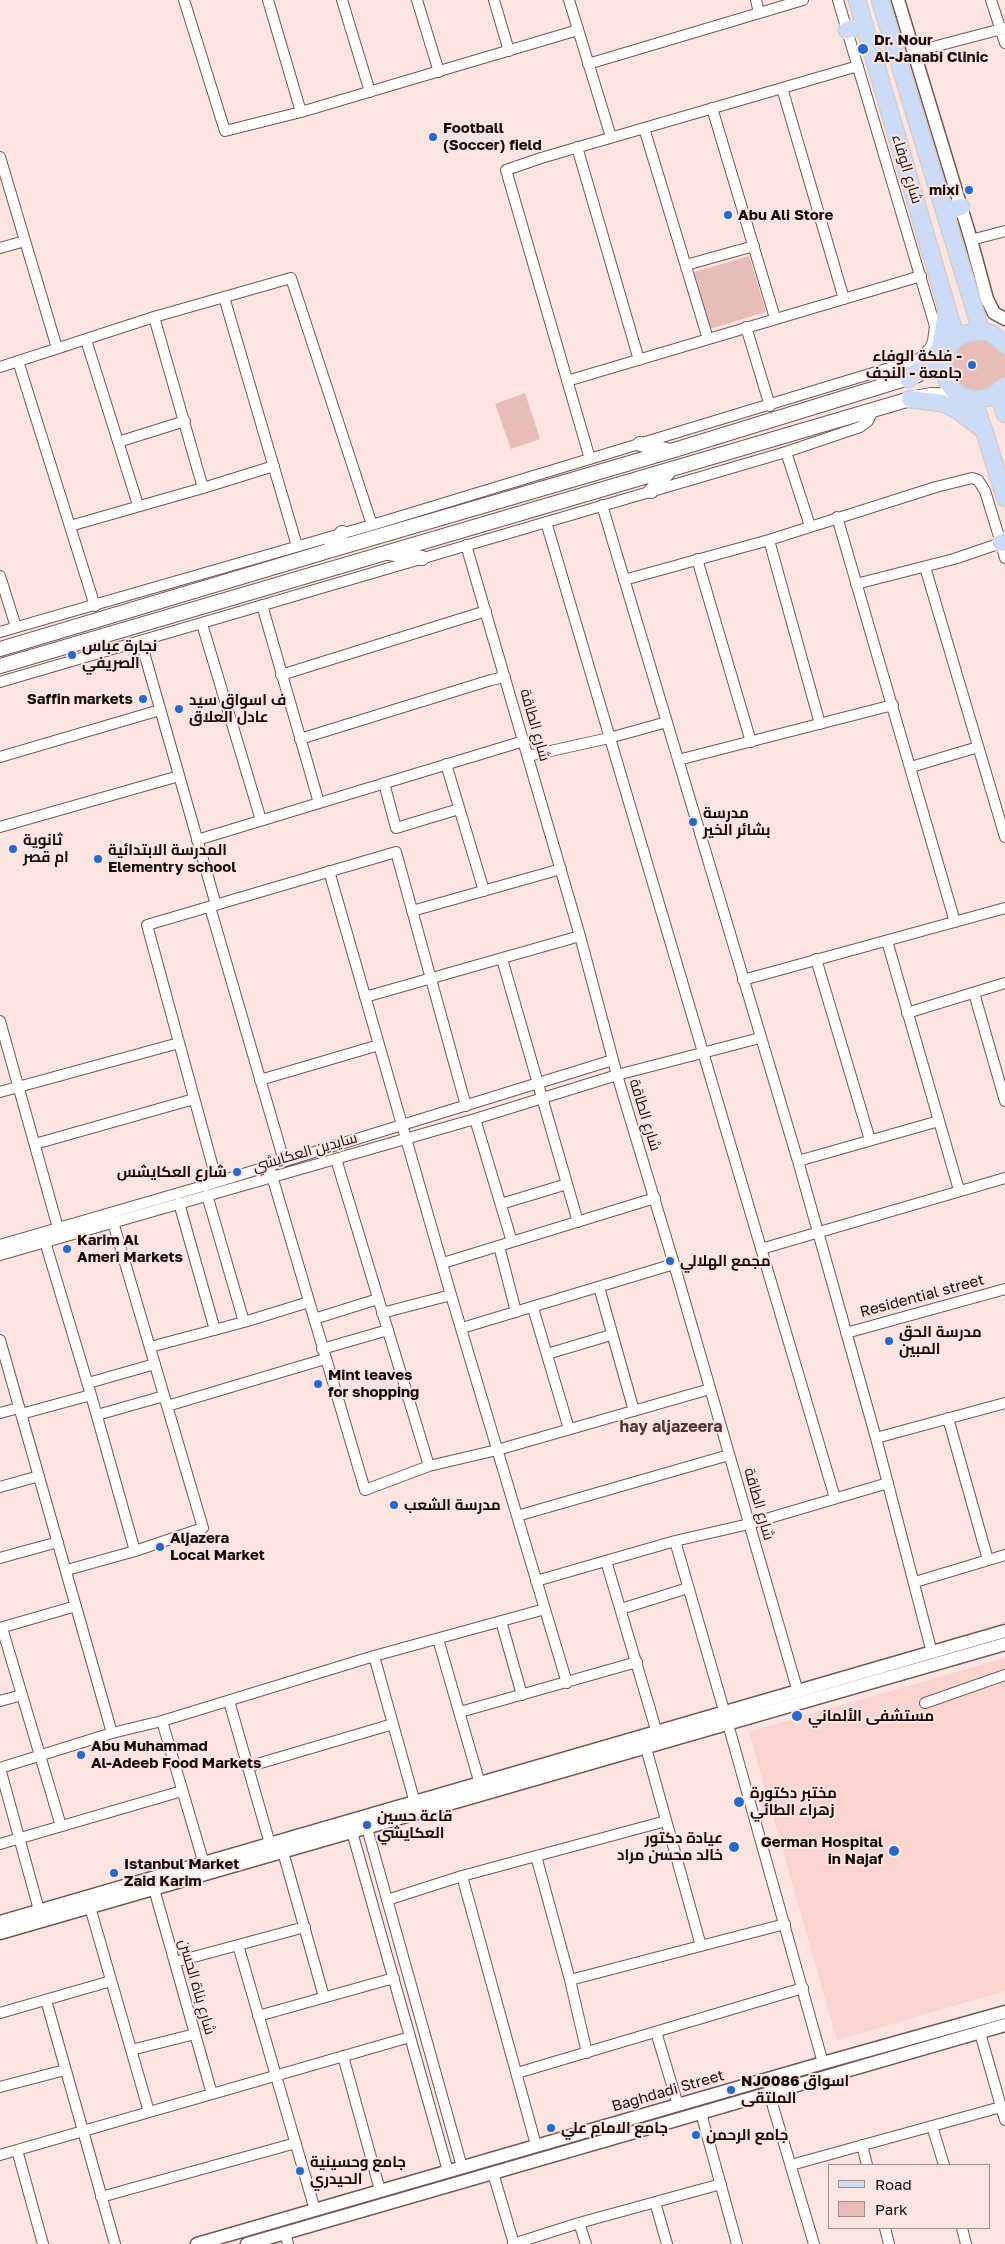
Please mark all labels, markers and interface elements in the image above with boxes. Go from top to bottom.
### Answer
place label: Dr. Nour Al-Janabi Clinic [874,31,988,66]
marker: Dr. Nour Al-Janabi Clinic [856,42,870,56]
place label: Football (Soccer) field [443,119,542,154]
marker: Football (Soccer) field [427,131,439,143]
street label: شارع الوفاء [888,132,926,206]
place label: mixi [929,181,959,199]
marker: mixi [963,184,975,196]
place label: Abu Ali Store [738,206,833,224]
marker: Abu Ali Store [722,209,734,221]
place label: فلكة الوفاء - جامعة - النجف [866,347,962,382]
marker: فلكة الوفاء - جامعة - النجف [966,359,978,371]
place label: نجارة عباس الصريفي [82,637,157,672]
marker: نجارة عباس الصريفي [66,649,78,661]
street label: شارع الطاقة [516,687,554,763]
place label: Saffin markets [27,690,133,708]
place label: ف اسواق سيد عادل العلاق [189,691,286,726]
marker: Saffin markets [137,693,149,705]
marker: ف اسواق سيد عادل العلاق [173,703,185,715]
place label: مدرسة بشائر الخير [703,804,770,839]
marker: مدرسة بشائر الخير [687,816,699,828]
place label: ثانوية ام قصر [23,831,69,866]
place label: المدرسة الابتدائية Elementry school [108,841,236,876]
marker: ثانوية ام قصر [7,843,19,855]
marker: المدرسة الابتدائية Elementry school [92,853,104,865]
street label: شارع الطاقة [626,1077,664,1153]
street label: سايدين العكايشي [251,1128,359,1176]
place label: شارع العكايشس [117,1163,227,1181]
marker: شارع العكايشس [231,1166,243,1178]
place label: Karim Al Ameri Markets [77,1231,183,1266]
marker: Karim Al Ameri Markets [61,1243,73,1255]
place label: مجمع الهلالي [680,1252,771,1270]
marker: مجمع الهلالي [664,1255,676,1267]
street label: Residential street [858,1271,986,1321]
place label: مدرسة الحق المبين [899,1323,982,1358]
marker: مدرسة الحق المبين [883,1335,895,1347]
place label: Mint leaves for shopping [328,1366,419,1401]
marker: Mint leaves for shopping [312,1378,324,1390]
district label: hay aljazeera [620,1417,722,1437]
street label: شارع الطاقة [740,1466,778,1542]
place label: مدرسة الشعب [404,1496,501,1514]
marker: مدرسة الشعب [388,1499,400,1511]
place label: Aljazera Local Market [170,1529,265,1564]
marker: Aljazera Local Market [154,1541,166,1553]
place label: مستشفى الألماني [808,1707,934,1725]
marker: مستشفى الألماني [790,1709,804,1723]
place label: Abu Muhammad Al-Adeeb Food Markets [91,1737,261,1772]
marker: Abu Muhammad Al-Adeeb Food Markets [75,1749,87,1761]
place label: مختبر دكتورة زهراء الطائي [750,1784,837,1819]
marker: مختبر دكتورة زهراء الطائي [732,1795,746,1809]
place label: قاعة حسين العكايشي [377,1807,453,1842]
marker: قاعة حسين العكايشي [361,1819,373,1831]
place label: عيادة دكتور خالد محسن مراد [617,1829,723,1864]
place label: German Hospital in Najaf [761,1833,883,1868]
marker: عيادة دكتور خالد محسن مراد [727,1840,741,1854]
marker: German Hospital in Najaf [887,1844,901,1858]
place label: Istanbul Market Zaid Karim [124,1855,239,1890]
marker: Istanbul Market Zaid Karim [108,1867,120,1879]
street label: شارع بناة الحسن [175,1937,219,2037]
street label: Baghdadi Street [610,2066,726,2116]
place label: NJ0086 اسواق الملتقى [741,2072,849,2107]
marker: NJ0086 اسواق الملتقى [725,2084,737,2096]
place label: جامع الامام علي [561,2119,668,2137]
marker: جامع الامام علي [545,2122,557,2134]
place label: جامع الرحمن [706,2126,788,2144]
marker: جامع الرحمن [690,2129,702,2141]
place label: جامع وحسينية الحيدري [310,2153,406,2188]
legend [828,2164,990,2229]
marker: جامع وحسينية الحيدري [294,2165,306,2177]
text: Road [875,2175,912,2193]
text: Park [875,2200,907,2218]

